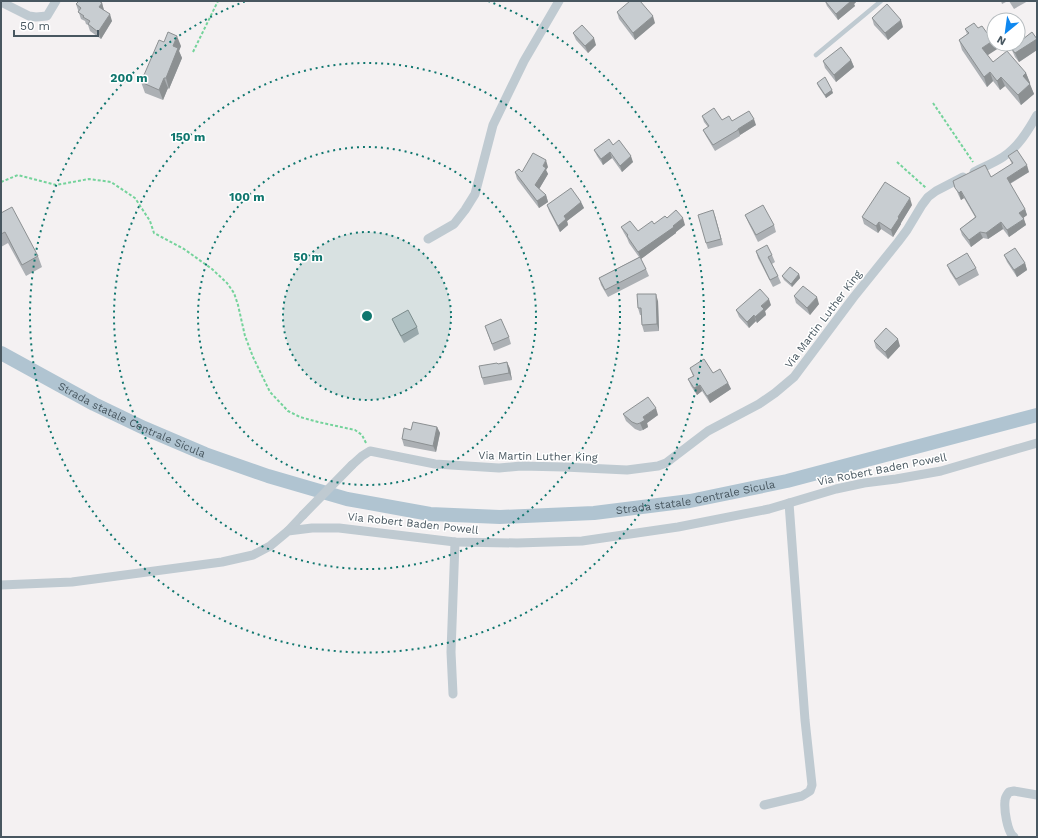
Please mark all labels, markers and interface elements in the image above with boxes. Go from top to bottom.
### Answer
scale bar [14,12,98,38]
north arrow [986,12,1026,52]
text: 50 m [20,19,50,33]
text: N [995,33,1008,48]
text: 200 m [110,71,148,85]
text: 150 m [171,130,205,144]
text: 100 m [229,190,265,204]
text: 50 m [293,250,323,264]
street label: Via Martin Luther King [782,268,865,371]
centre of rings [360,309,374,323]
street label: Strada statale Centrale Sicula [56,380,207,460]
street label: Via Martin Luther King [478,449,598,464]
street label: Via Robert Baden Powell [816,450,949,488]
street label: Strada statale Centrale Sicula [615,478,776,517]
street label: Via Robert Baden Powell [347,510,480,537]

